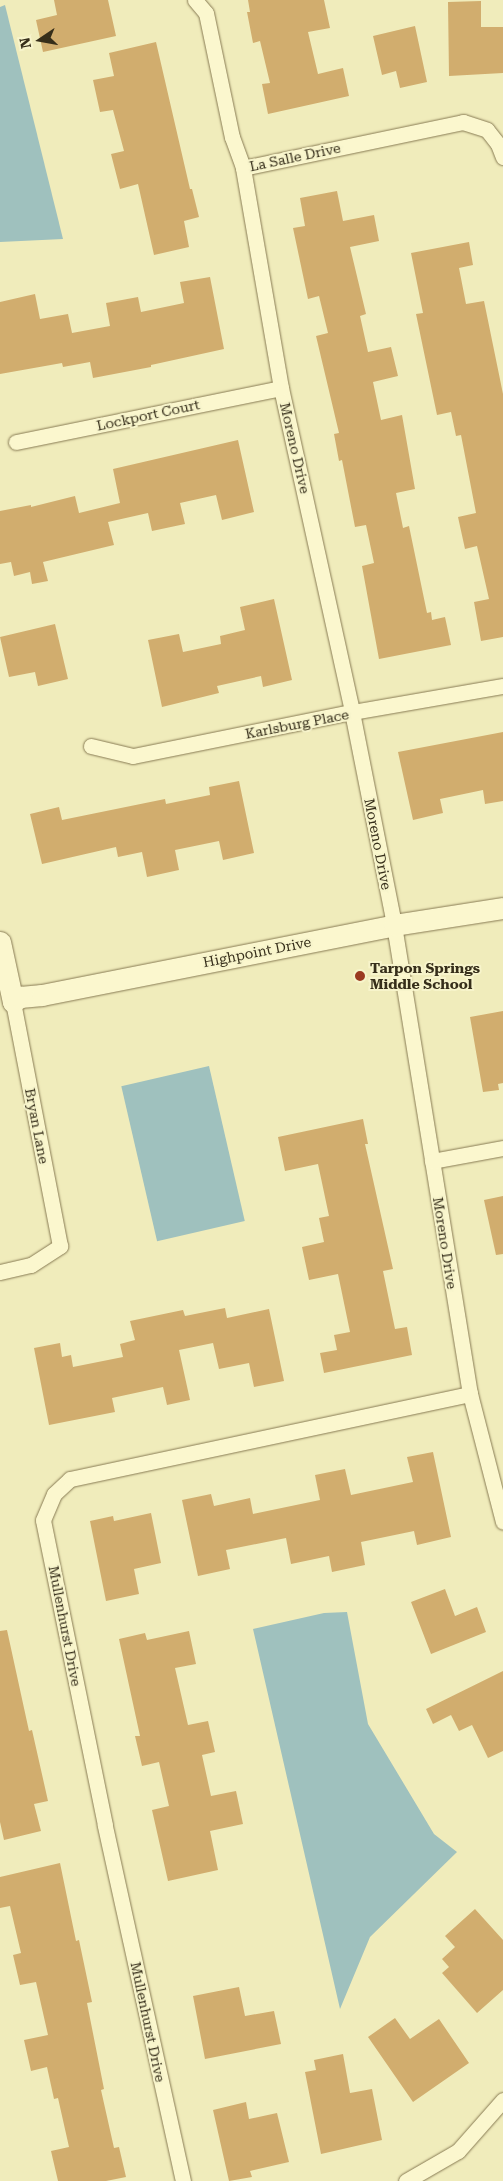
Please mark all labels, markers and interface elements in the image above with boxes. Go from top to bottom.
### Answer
north arrow [15,15,65,65]
text: N [16,36,34,50]
street label: La Salle Drive [248,139,342,175]
street label: Lockport Court [95,396,201,434]
street label: Moreno Drive [276,401,314,495]
street label: Karlsburg Place [244,706,350,742]
street label: Moreno Drive [361,797,395,891]
street label: Highpoint Drive [202,933,312,971]
place label: Tarpon Springs Middle School [370,960,480,992]
marker: Tarpon Springs Middle School [354,970,366,982]
street label: Bryan Lane [21,1087,53,1165]
street label: Moreno Drive [429,1196,461,1290]
street label: Mullenhurst Drive [45,1564,85,1688]
street label: Mullenhurst Drive [127,1960,169,2084]

